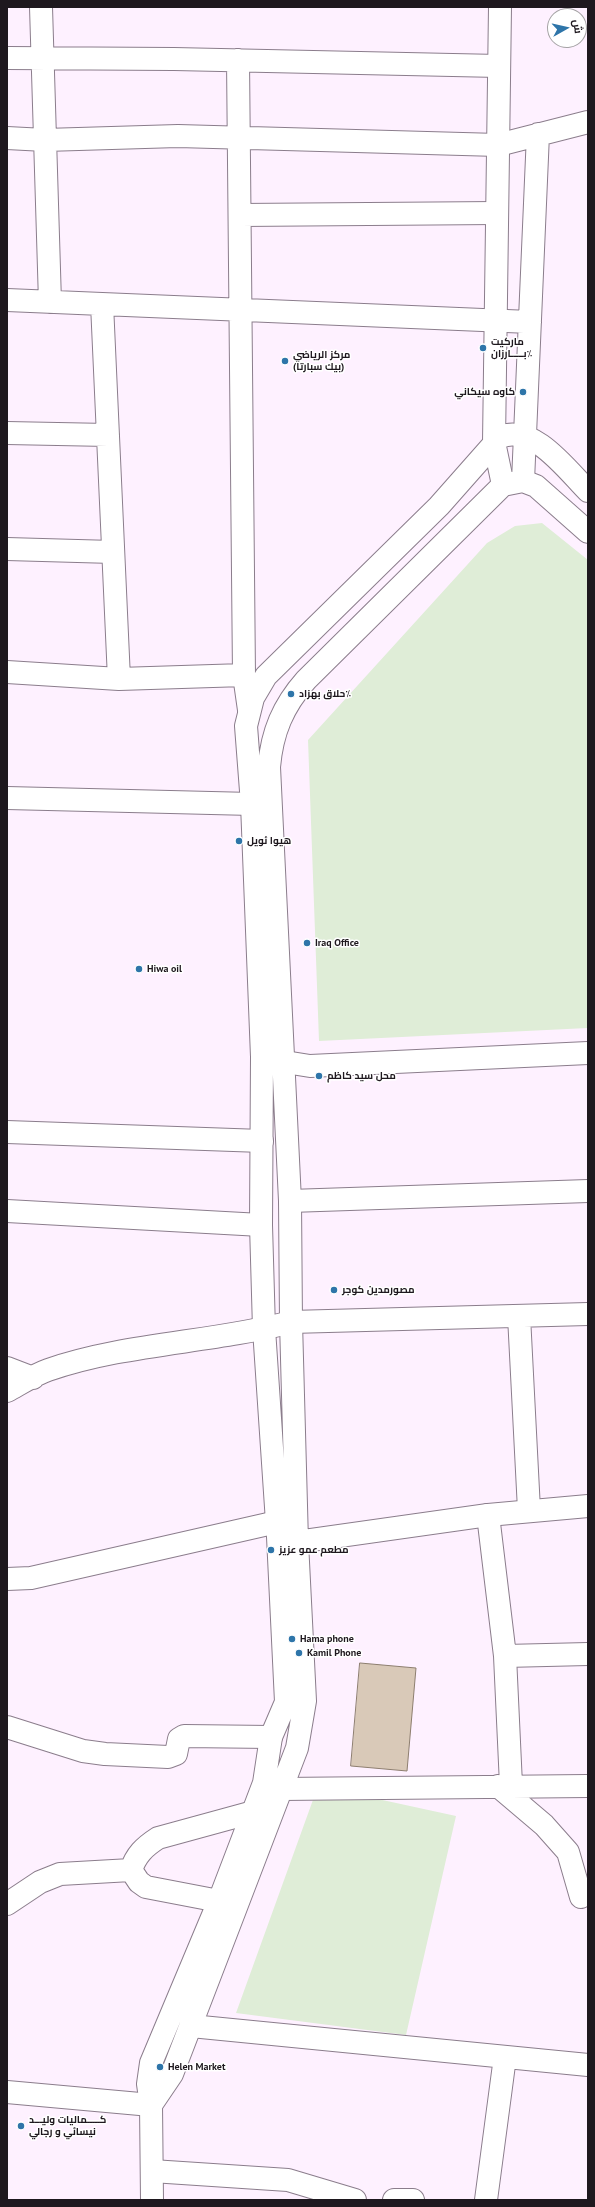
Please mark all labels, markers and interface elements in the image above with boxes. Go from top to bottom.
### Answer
north arrow [547,8,587,48]
text: ش [570,19,586,34]
place label: ماركیت بـــــارزان٪ [491,336,533,360]
marker: ماركیت بـــــارزان٪ [478,343,488,353]
place label: مركز الرياضي (بيك سبارتا) [293,349,350,372]
marker: مركز الرياضي (بيك سبارتا) [280,356,290,366]
place label: كاوه سيكاني [454,386,515,398]
marker: كاوه سيكاني [518,387,528,397]
place label: حلاق بهزاد٪ [299,688,351,700]
marker: حلاق بهزاد٪ [286,689,296,699]
place label: هيوا ئويل [247,835,291,847]
marker: هيوا ئويل [234,836,244,846]
place label: Iraq Office [315,937,359,949]
marker: Iraq Office [302,938,312,948]
place label: Hiwa oil [147,963,182,975]
marker: Hiwa oil [134,964,144,974]
place label: محل سيد كاظم [327,1070,396,1082]
marker: محل سيد كاظم [314,1071,324,1081]
place label: مصورمدین كوجر [342,1284,415,1296]
marker: مصورمدین كوجر [329,1285,339,1295]
place label: مطعم عمو عزيز [279,1544,349,1556]
marker: مطعم عمو عزيز [266,1545,276,1555]
place label: Hama phone [300,1633,354,1645]
marker: Hama phone [287,1634,297,1644]
place label: Kamil Phone [307,1647,361,1659]
marker: Kamil Phone [294,1648,304,1658]
place label: Helen Market [168,2061,225,2073]
marker: Helen Market [155,2062,165,2072]
place label: كـــــمالیات ولیـــد نیسائي و رجالي [29,2114,106,2138]
marker: كـــــمالیات ولیـــد نیسائي و رجالي [16,2121,26,2131]

